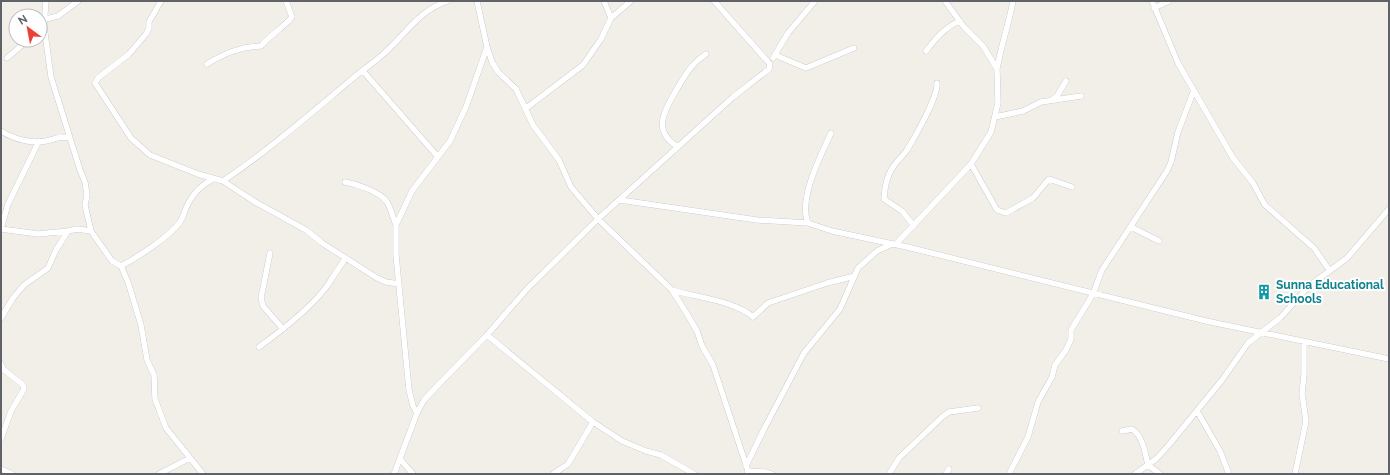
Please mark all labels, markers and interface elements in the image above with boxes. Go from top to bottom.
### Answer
north arrow [8,8,48,48]
text: N [16,12,30,28]
place label: Sunna Educational Schools [1276,278,1384,306]
building icon: Sunna Educational Schools [1255,283,1273,301]

